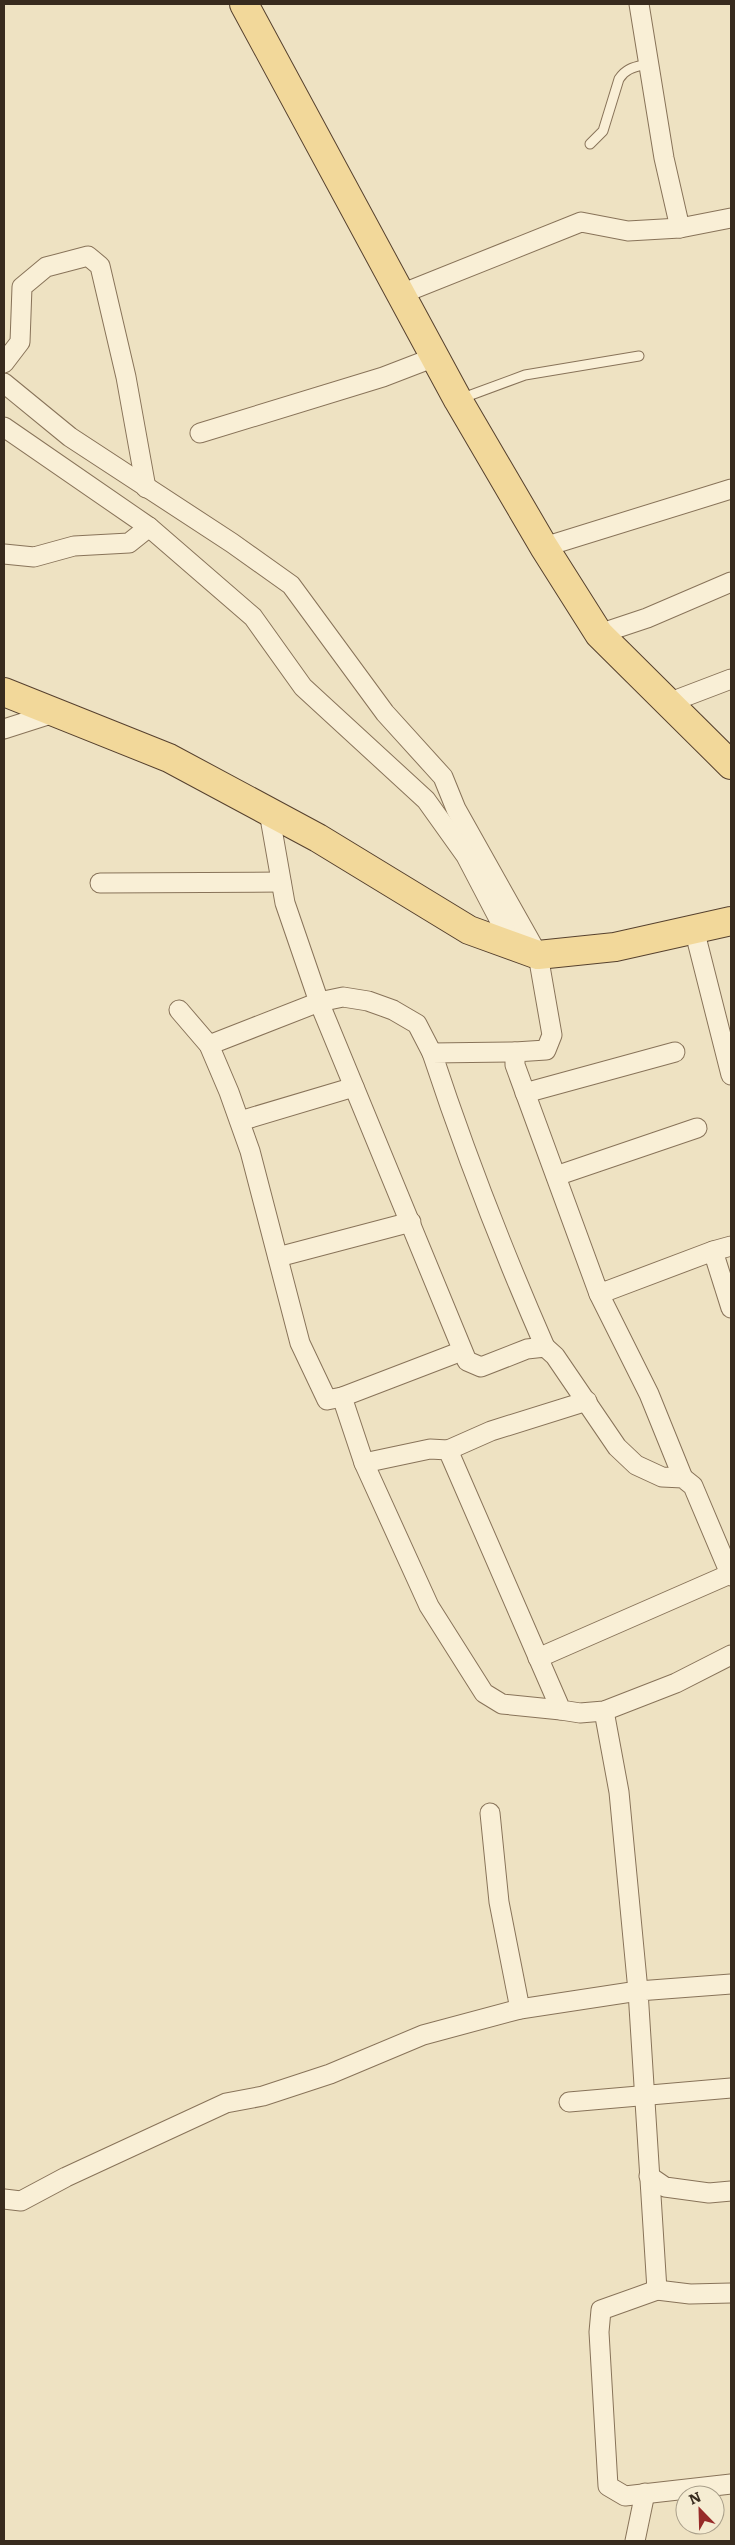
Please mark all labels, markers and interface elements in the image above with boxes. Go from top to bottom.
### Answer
north arrow [675,2485,725,2535]
text: N [685,2486,704,2509]

